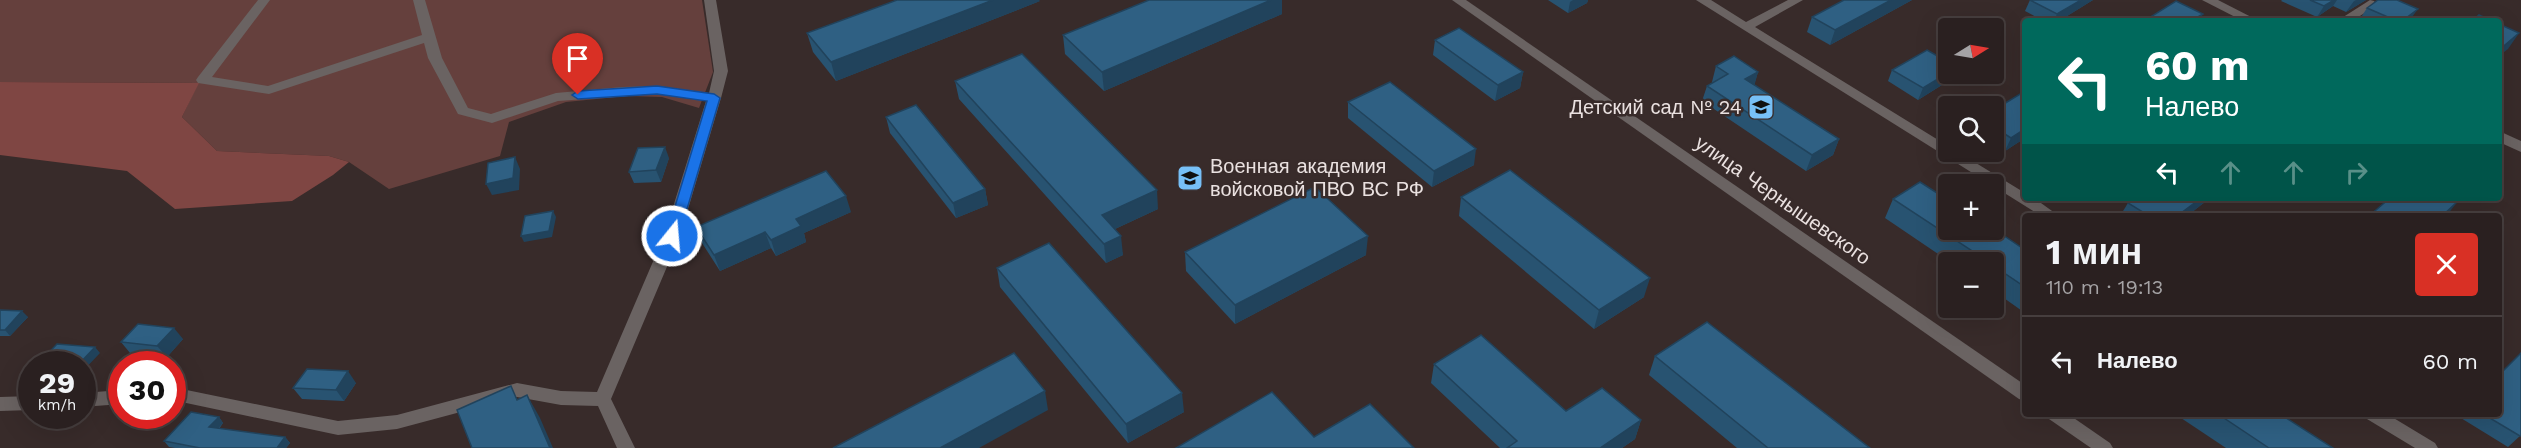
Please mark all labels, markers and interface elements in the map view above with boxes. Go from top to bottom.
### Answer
north arrow [1938,18,2004,84]
map controls [1938,18,2004,318]
pin [552,33,603,95]
text: 60 m [2145,41,2249,90]
icon: arrive [561,42,594,75]
icon: left [2046,42,2124,120]
text: Налево [2145,91,2239,123]
school or university icon: Детский сад № 24 [1746,92,1776,122]
place label: Детский сад № 24 [1570,95,1742,119]
button: search [1938,96,2004,162]
street label: улица Чернышевского [1691,130,1875,270]
place label: Военная академия войсковой ПВО ВС РФ [1210,154,1424,201]
icon: left [2151,156,2184,189]
icon: ahead [2214,156,2247,189]
icon: ahead [2277,156,2310,189]
icon: right [2340,156,2373,189]
school or university icon: Военная академия войсковой ПВО ВС РФ [1175,163,1205,193]
button: + [1938,174,2004,240]
position arrow [640,204,704,268]
text: 1 мин [2046,231,2142,273]
button: close [2415,233,2478,296]
button: − [1938,252,2004,318]
text: 110 m · 19:13 [2046,275,2163,299]
icon: left [2046,345,2079,378]
text: Налево [2097,348,2178,373]
text: 60 m [2422,349,2478,374]
speed limit sign: 30 [108,351,186,429]
text: 29 [39,365,75,400]
text: km/h [38,396,76,414]

